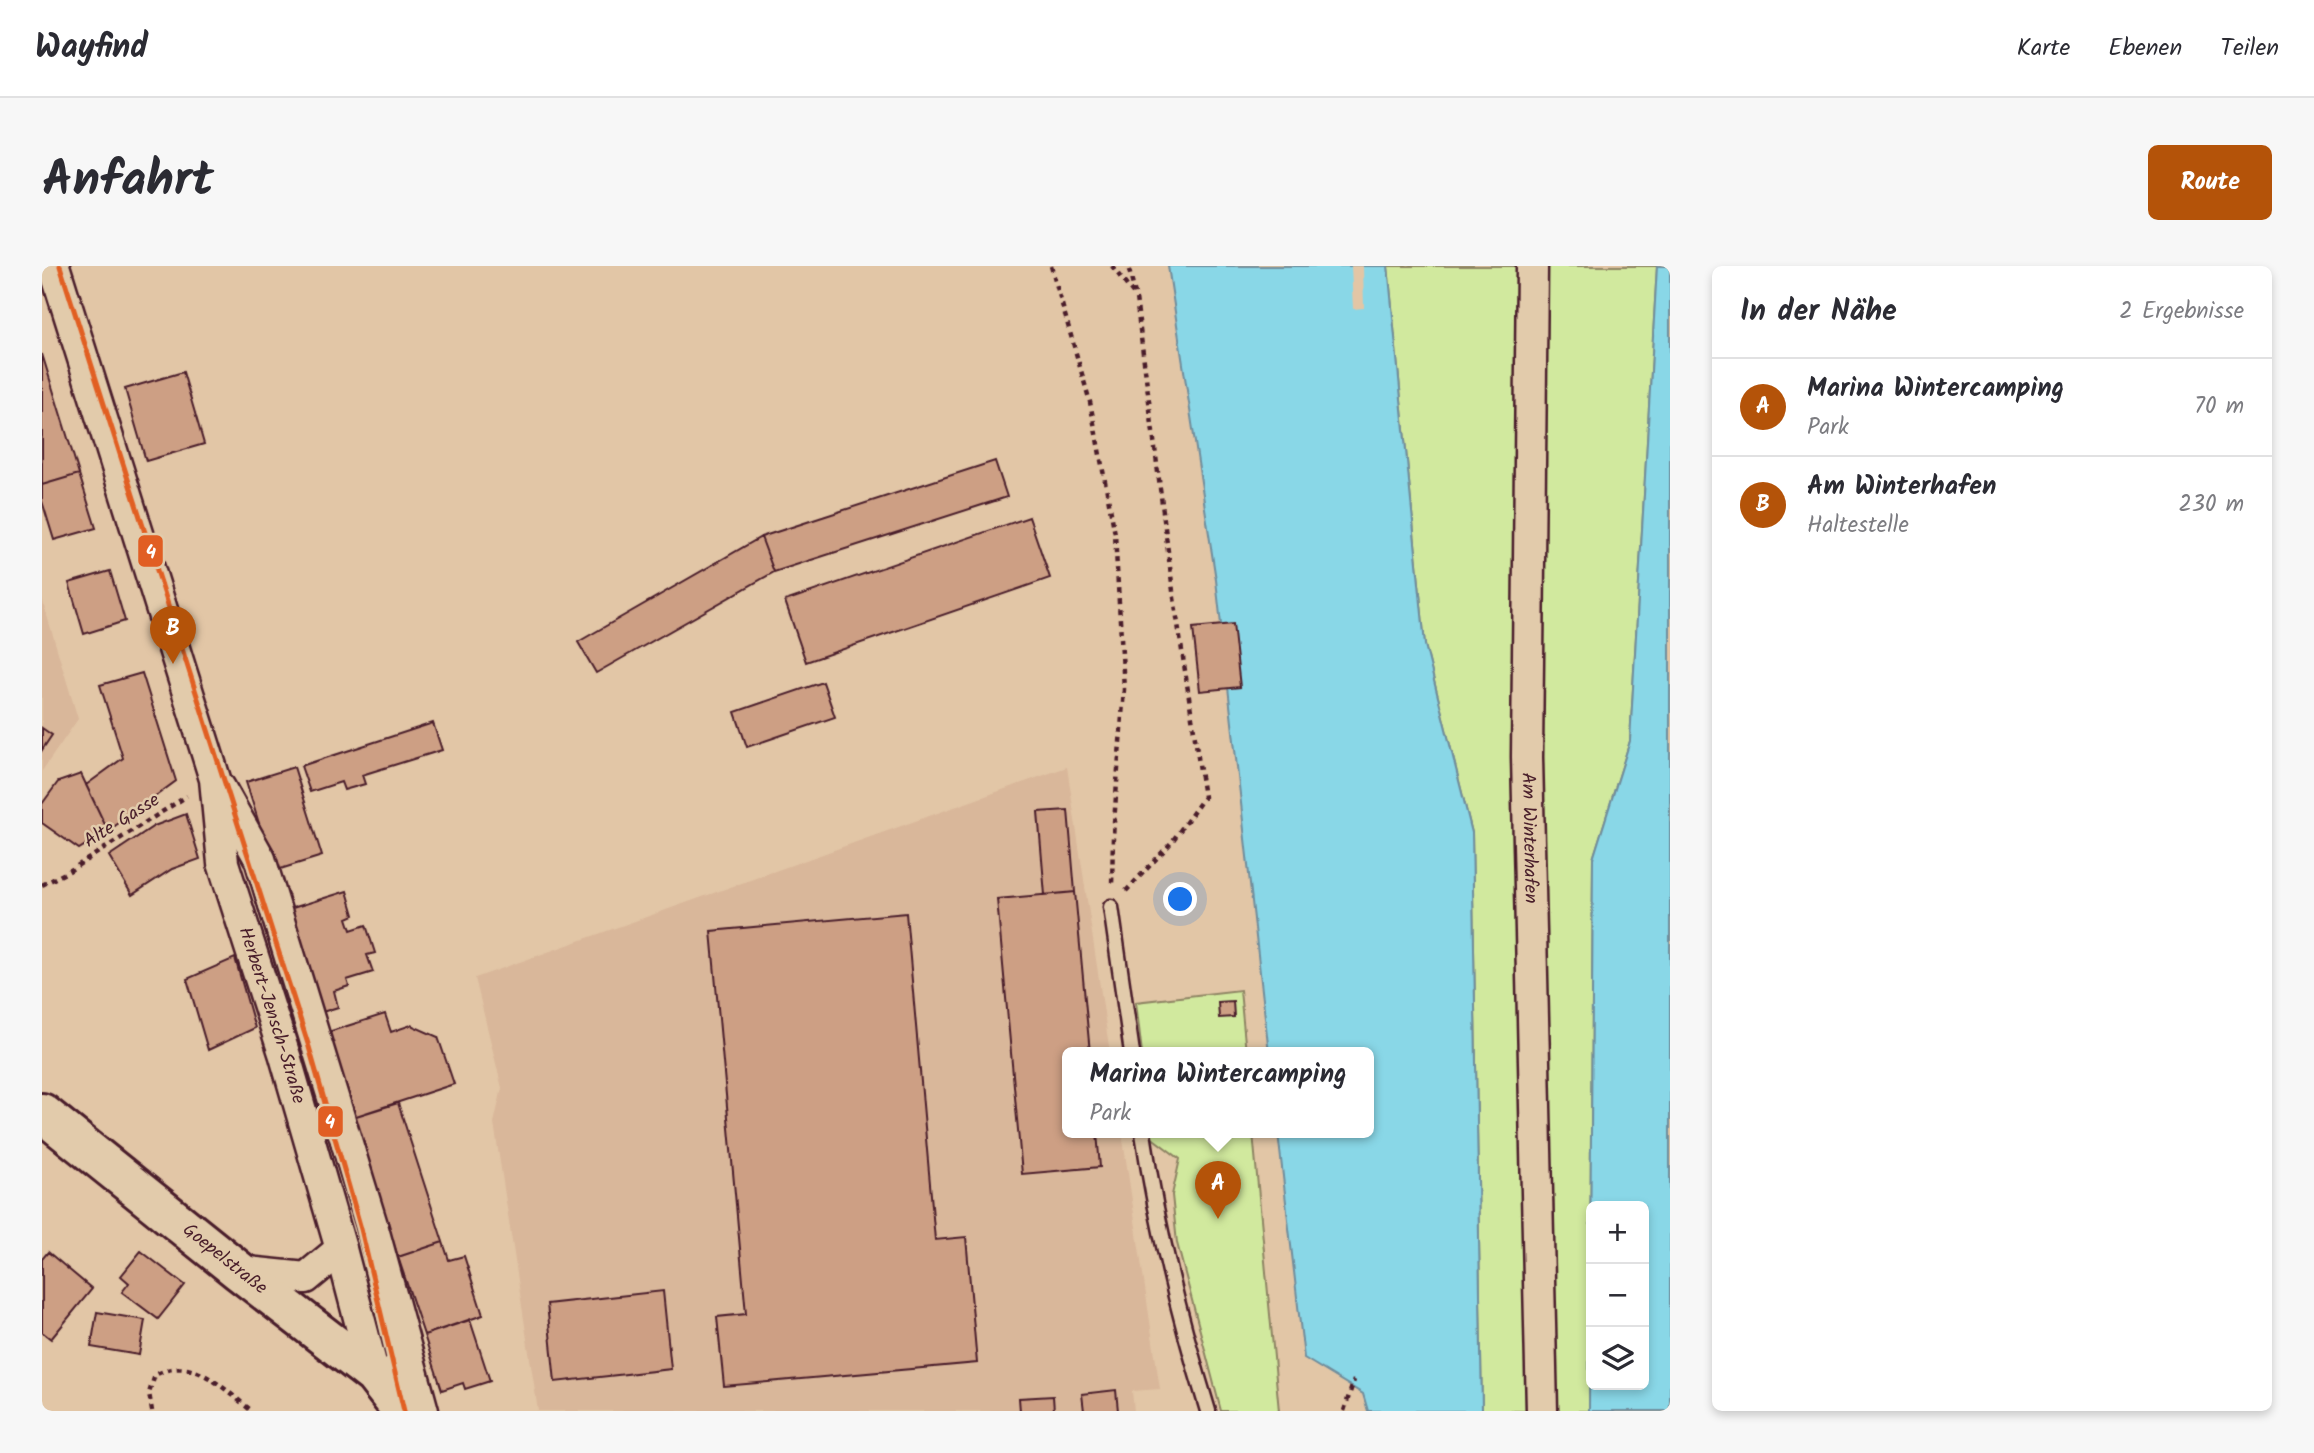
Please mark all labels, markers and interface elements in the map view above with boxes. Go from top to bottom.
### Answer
text: Wayfind [35,22,148,75]
text: Karte [2017,29,2070,68]
text: Ebenen [2108,29,2182,68]
text: Teilen [2220,29,2279,68]
text: Anfahrt [42,143,214,221]
button: Route [2148,145,2272,220]
text: In der Nähe [1740,288,1897,336]
text: 2 Ergebnisse [2119,294,2244,330]
text: Marina Wintercamping [1807,368,2064,410]
text: A [1756,389,1770,425]
text: 70 m [2194,389,2244,425]
text: Park [1807,410,1849,446]
text: Am Winterhafen [1807,466,1996,508]
text: B [1756,487,1770,523]
text: 230 m [2178,487,2244,523]
text: Haltestelle [1807,508,1909,544]
line badge: 4 [137,534,164,568]
text: 4 [146,538,157,568]
pin: B [150,606,196,664]
street label: Am Winterhafen [1512,772,1545,904]
street label: Alte Gasse [78,786,166,856]
your location [1163,882,1197,916]
street label: Herbert-Jensch-Straße [230,923,313,1108]
popup [1062,1047,1374,1138]
text: Marina Wintercamping [1089,1054,1347,1096]
text: Park [1089,1096,1131,1132]
line badge: 4 [317,1105,344,1138]
text: 4 [325,1108,336,1138]
pin: A [1195,1161,1241,1219]
map controls [1586,1201,1649,1390]
button: + [1586,1201,1649,1264]
street label: Goepelstraße [176,1216,274,1303]
button: − [1586,1264,1649,1327]
button: layers [1586,1327,1649,1390]

